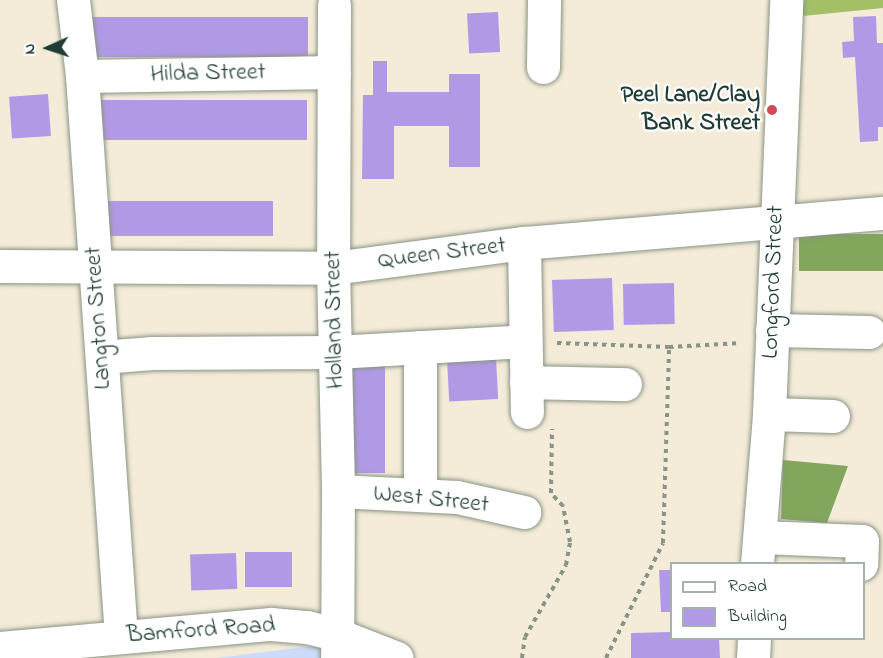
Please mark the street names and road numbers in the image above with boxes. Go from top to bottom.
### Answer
street label: Hilda Street [150,59,266,89]
street label: Longford Street [757,205,791,359]
street label: Queen Street [376,232,508,276]
street label: Langton Street [80,246,118,390]
street label: Holland Street [319,250,351,390]
street label: West Street [372,480,490,520]
street label: Bamford Road [126,611,276,651]

